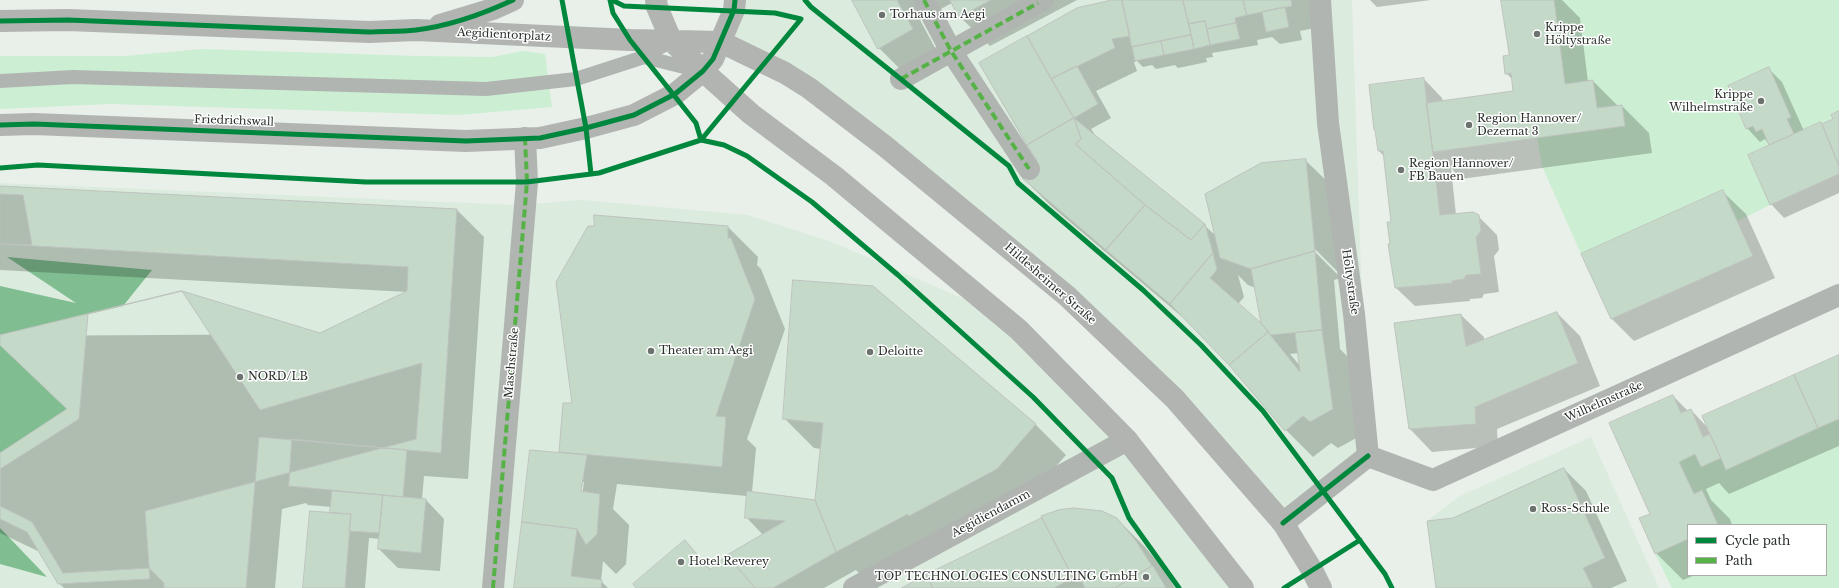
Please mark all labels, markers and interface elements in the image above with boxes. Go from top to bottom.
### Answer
place label: Torhaus am Aegi [890,8,985,22]
marker: Torhaus am Aegi [877,10,887,20]
place label: Krippe Höltystraße [1545,21,1611,47]
street label: Aegidientorplatz [457,26,551,44]
marker: Krippe Höltystraße [1532,29,1542,39]
place label: Krippe Wilhelmstraße [1669,88,1753,114]
marker: Krippe Wilhelmstraße [1756,96,1766,106]
place label: Region Hannover/ Dezernat 3 [1477,112,1582,138]
street label: Friedrichswall [194,113,274,129]
marker: Region Hannover/ Dezernat 3 [1464,120,1474,130]
place label: Region Hannover/ FB Bauen [1409,157,1514,183]
marker: Region Hannover/ FB Bauen [1396,165,1406,175]
street label: Hildesheimer Straße [1002,241,1098,327]
street label: Höltystraße [1339,248,1361,316]
street label: Maschstraße [502,327,522,399]
place label: Theater am Aegi [659,344,753,358]
place label: Deloitte [878,345,923,359]
marker: Theater am Aegi [646,346,656,356]
marker: Deloitte [865,347,875,357]
place label: NORD/LB [248,370,308,384]
marker: NORD/LB [235,372,245,382]
street label: Wilhelmstraße [1563,379,1645,425]
street label: Aegidiendamm [949,488,1033,540]
place label: Ross-Schule [1541,502,1610,516]
marker: Ross-Schule [1528,504,1538,514]
legend [1687,524,1827,576]
text: Cycle path [1725,533,1790,548]
text: Path [1725,553,1753,568]
place label: Hotel Reverey [689,555,769,569]
marker: Hotel Reverey [676,557,686,567]
place label: TOP TECHNOLOGIES CONSULTING GmbH [875,570,1138,584]
marker: TOP TECHNOLOGIES CONSULTING GmbH [1141,572,1151,582]

